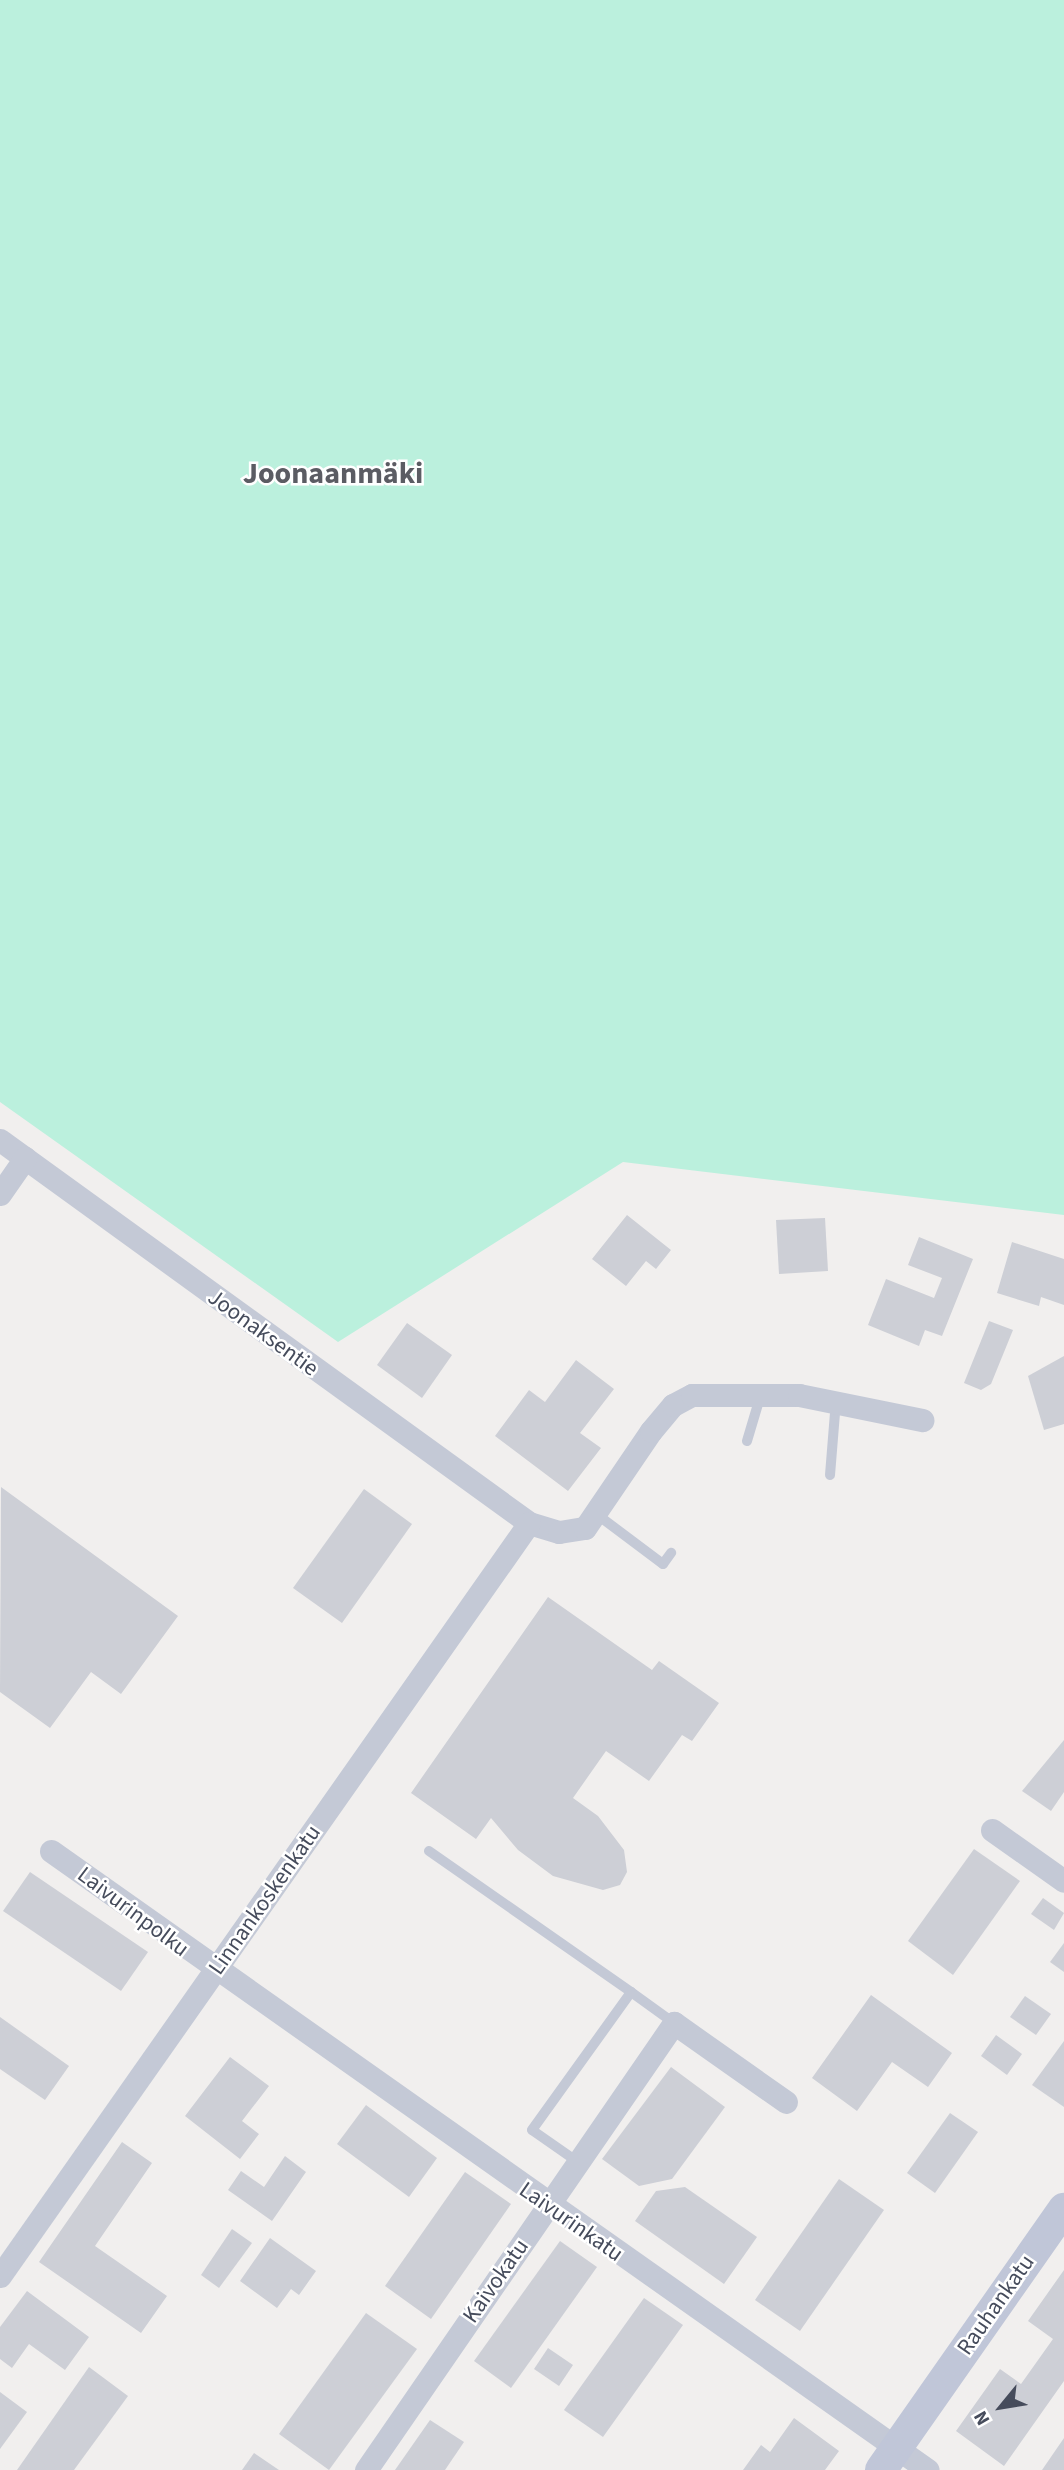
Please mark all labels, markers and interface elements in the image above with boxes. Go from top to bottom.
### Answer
district label: Joonaanmäki [243,456,423,492]
street label: Joonaksentie [202,1284,324,1382]
street label: Linnankoskenkatu [203,1820,327,1980]
street label: Laivurinpolku [72,1861,194,1963]
street label: Laivurinkatu [514,2176,628,2268]
street label: Kaivokatu [457,2234,535,2328]
street label: Rauhankatu [951,2249,1041,2361]
north arrow [966,2372,1036,2442]
text: N [968,2406,997,2430]

